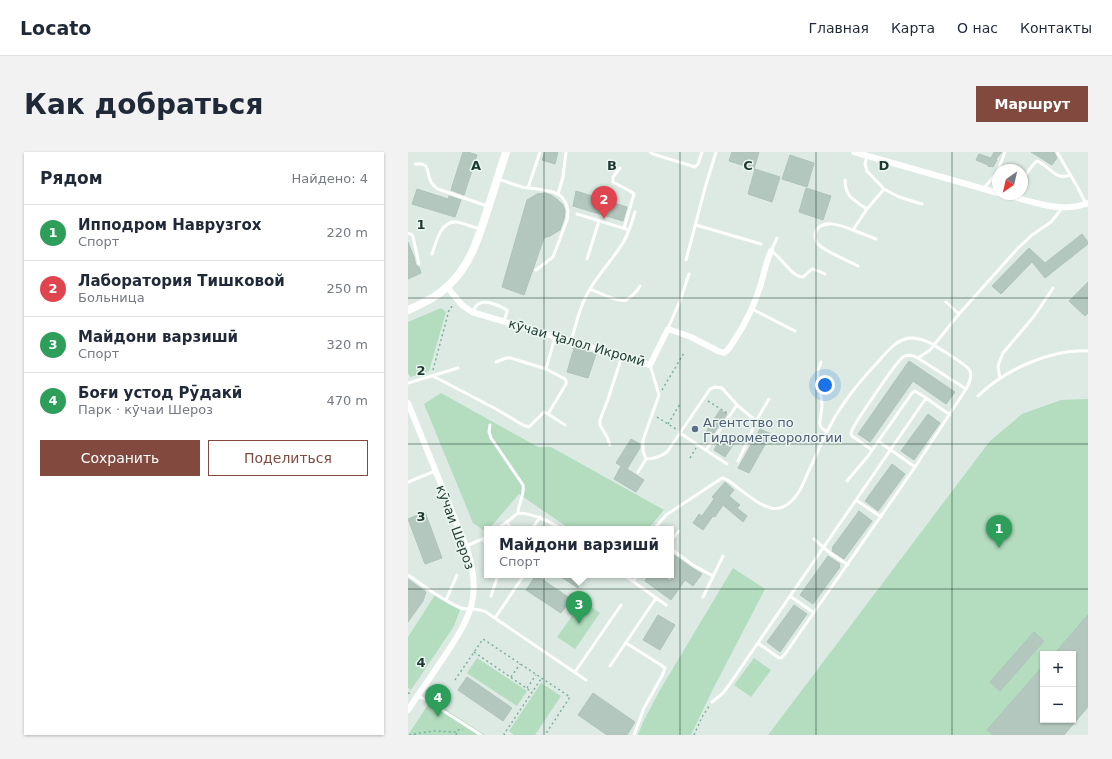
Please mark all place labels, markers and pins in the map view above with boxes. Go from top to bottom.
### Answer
pin: 2 [591,186,617,219]
place label: Агентство по Гидрометеорологии [703,415,842,445]
marker: Агентство по Гидрометеорологии [690,424,700,434]
pin: 1 [986,515,1012,548]
pin: 3 [566,591,592,624]
pin: 4 [425,684,451,717]

